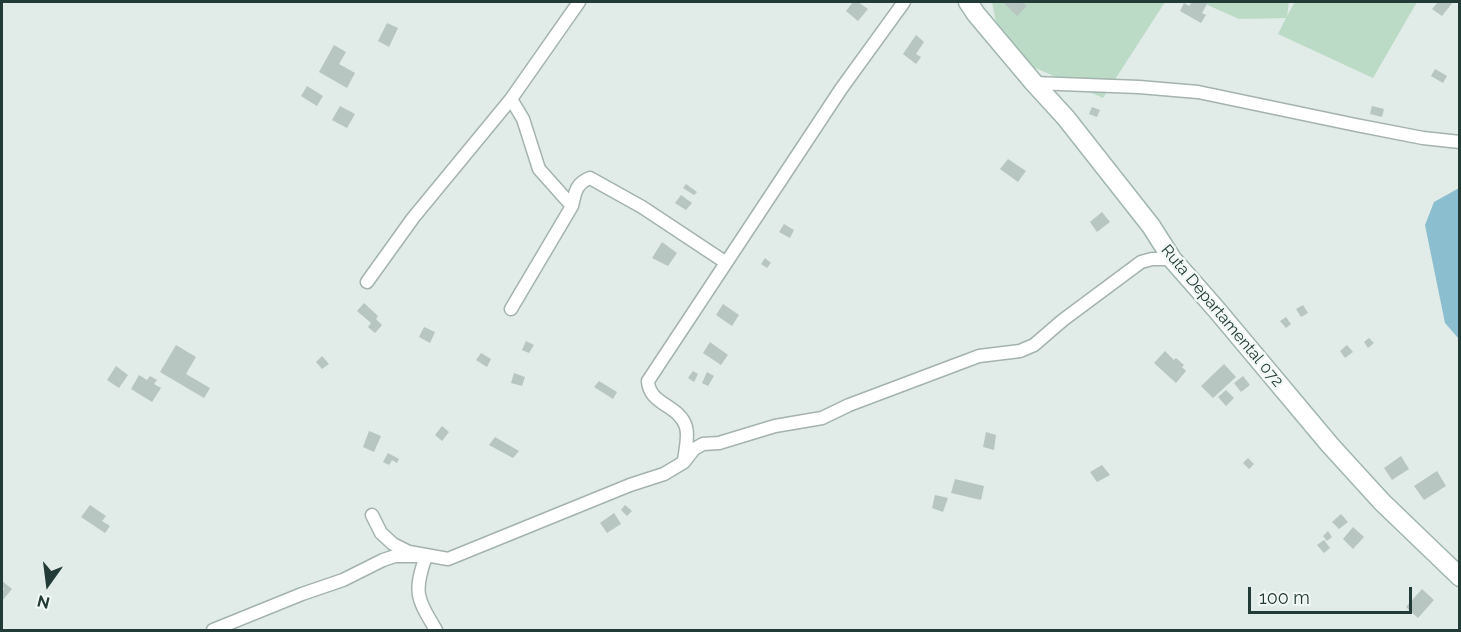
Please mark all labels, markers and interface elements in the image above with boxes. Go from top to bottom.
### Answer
street label: Ruta Departamental 072 [1157,241,1287,391]
north arrow [18,554,78,614]
scale bar [1251,575,1414,613]
text: 100 m [1259,587,1310,608]
text: N [35,591,52,613]

